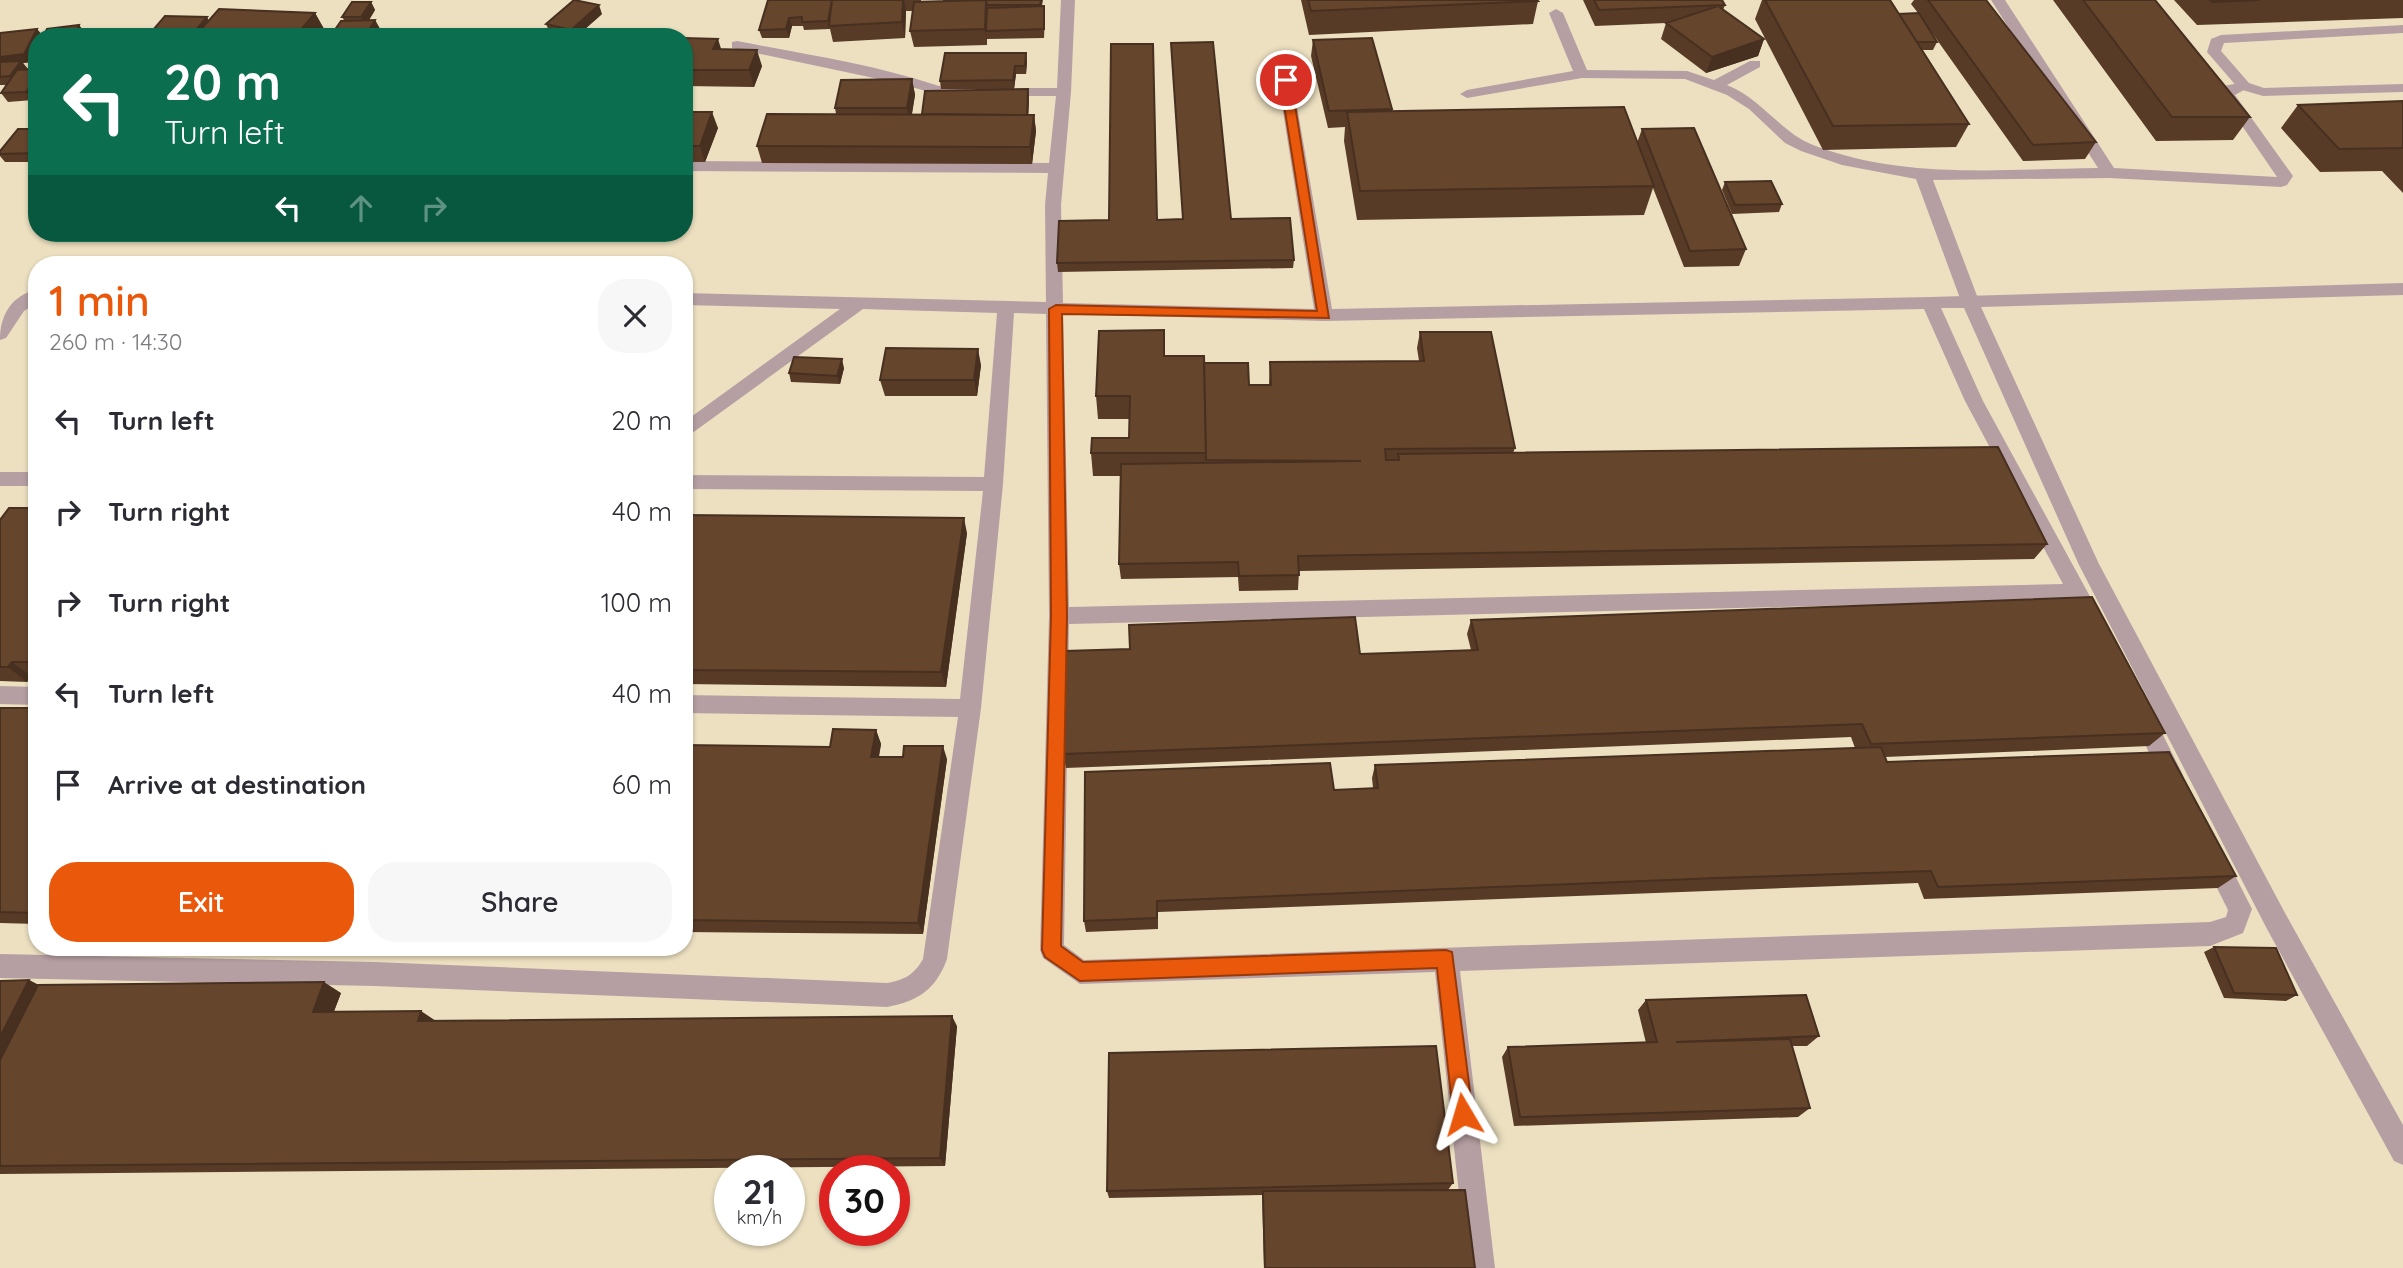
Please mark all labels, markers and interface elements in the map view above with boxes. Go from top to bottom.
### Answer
pin [1256,50,1316,110]
text: 20 m [164,51,281,112]
icon: left [49,56,140,147]
icon: arrive [1267,61,1305,99]
text: Turn left [164,112,285,152]
icon: left [269,189,307,227]
icon: ahead [342,189,380,227]
icon: right [415,189,453,227]
text: 1 min [49,274,150,327]
button: close [598,279,672,353]
text: 260 m · 14:30 [49,327,182,356]
icon: left [49,402,87,440]
text: Turn left [108,404,215,437]
text: 20 m [611,404,672,437]
icon: right [49,493,87,531]
text: Turn right [108,495,230,528]
text: 40 m [612,495,672,528]
icon: right [49,584,87,622]
text: Turn right [108,586,230,619]
text: 100 m [601,586,672,619]
icon: left [49,675,87,713]
text: Turn left [108,677,215,710]
text: 40 m [612,677,672,710]
icon: arrive [49,766,87,804]
text: Arrive at destination [108,768,366,801]
text: 60 m [612,768,672,801]
button: Exit [49,862,354,942]
button: Share [368,862,672,942]
position arrow [1426,1077,1500,1151]
speed limit sign: 30 [819,1155,910,1246]
text: 21 [743,1169,776,1213]
text: km/h [737,1206,782,1229]

